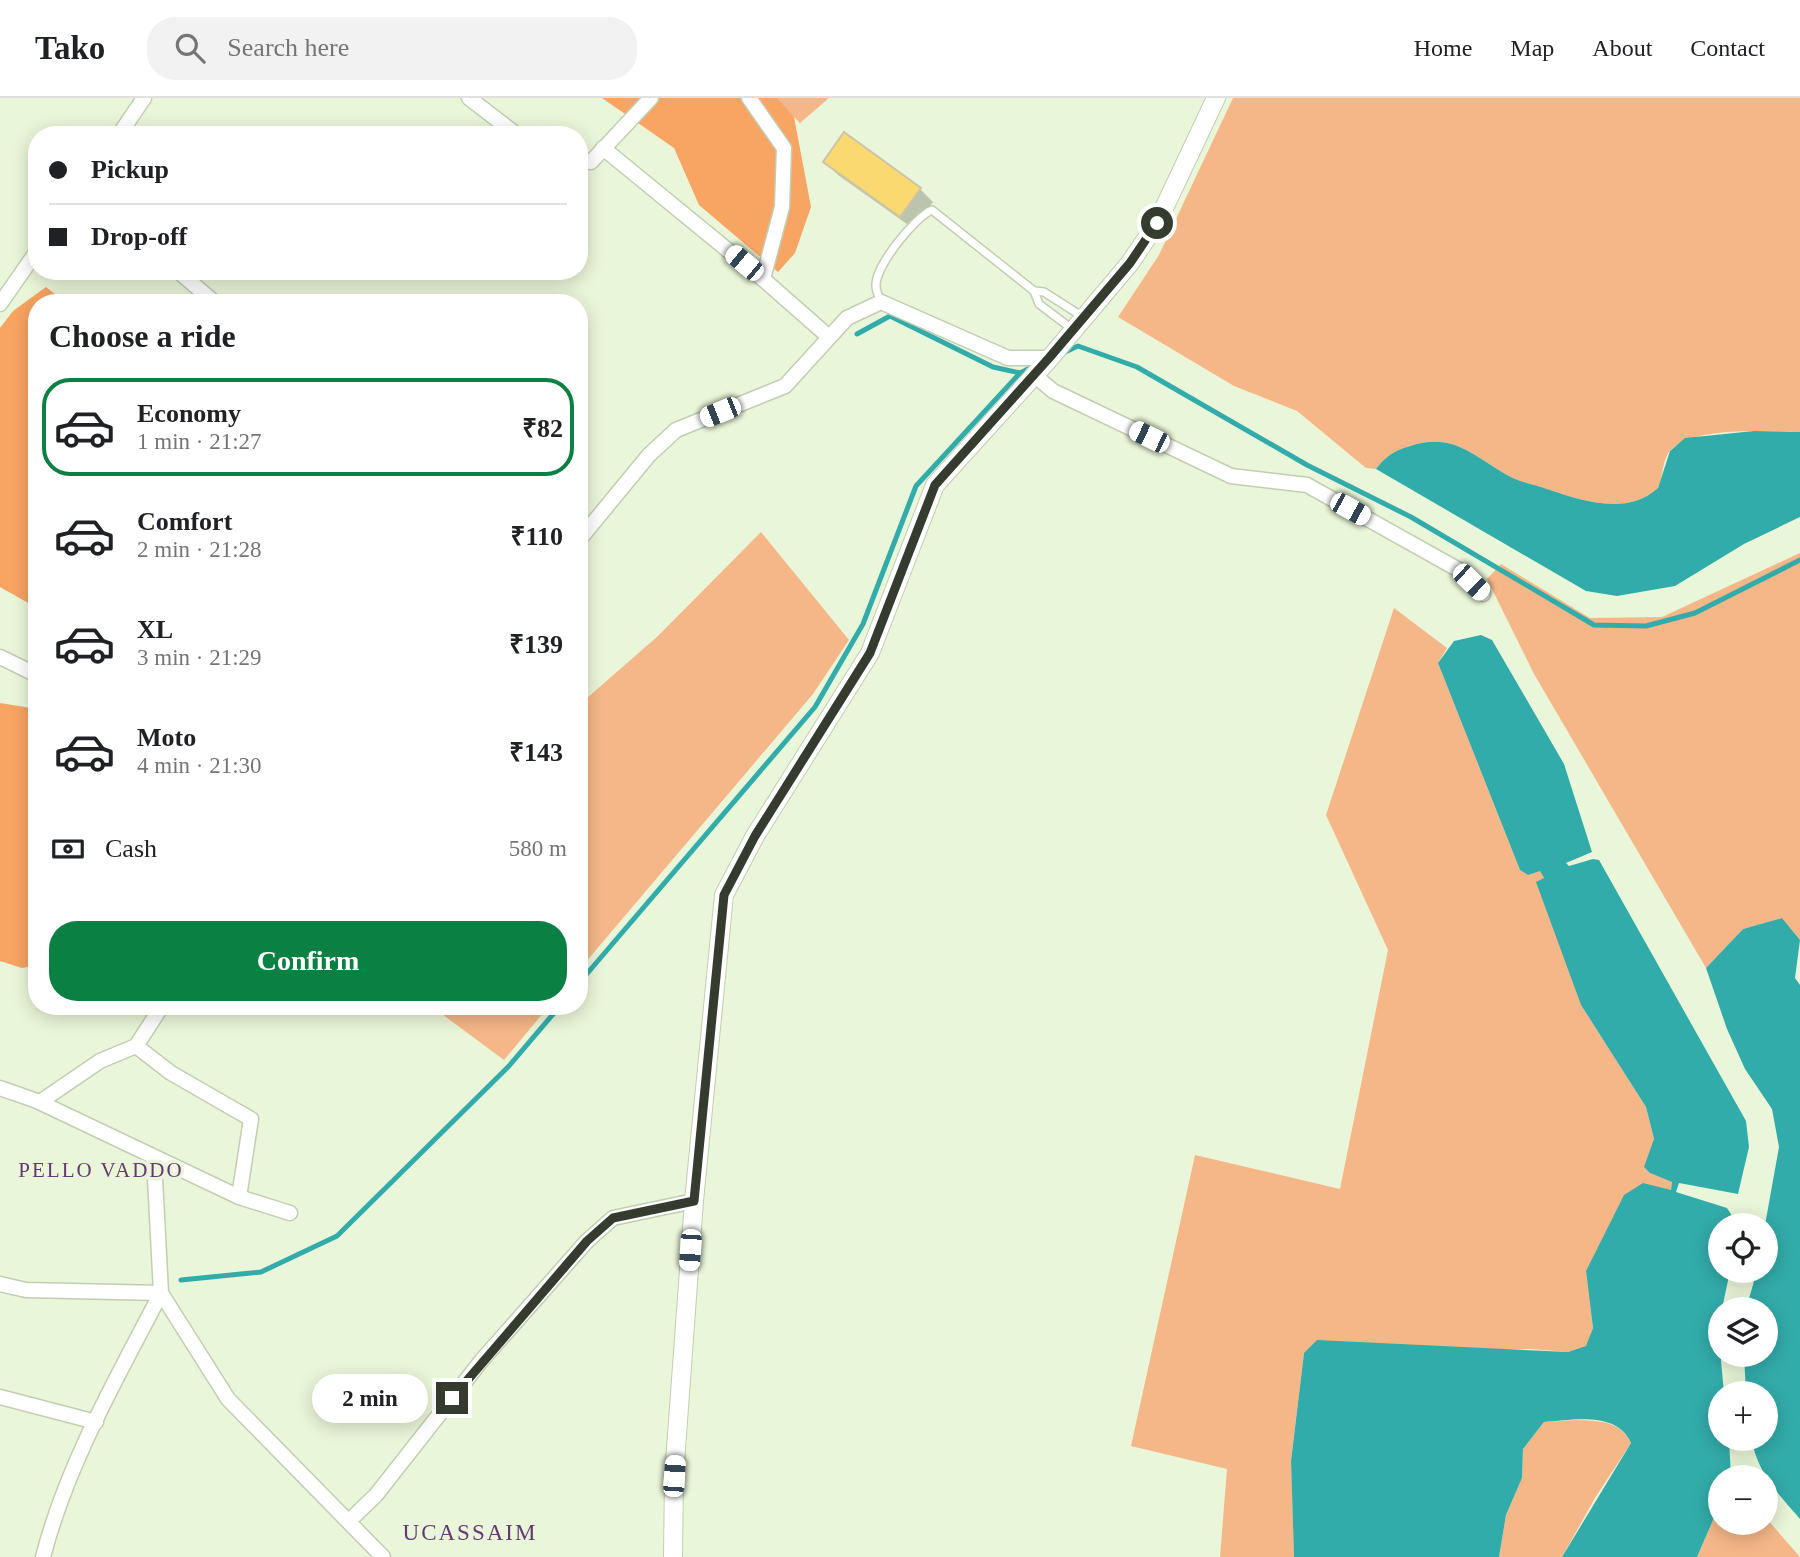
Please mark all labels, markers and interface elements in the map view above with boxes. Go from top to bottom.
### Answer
search box [147,17,637,80]
icon: search [171,29,209,67]
text: Tako [35,30,105,66]
text: Search here [227,33,349,62]
text: Home [1414,35,1472,61]
text: Map [1510,35,1554,61]
text: About [1592,35,1652,61]
text: Contact [1690,35,1765,61]
text: Pickup [91,155,169,184]
route start [1141,207,1173,239]
text: Drop-off [91,222,187,251]
car [722,241,767,285]
text: Choose a ride [49,318,236,354]
car [697,394,744,430]
icon: car [53,396,116,459]
text: Economy [137,399,241,428]
text: ₹82 [522,414,563,443]
car [1126,418,1173,456]
text: 1 min · 21:27 [137,429,262,454]
car [1327,490,1374,528]
icon: car [53,504,116,567]
text: Comfort [137,507,232,536]
text: ₹110 [511,522,563,551]
text: 2 min · 21:28 [137,537,262,562]
car [1449,560,1494,604]
icon: car [53,612,116,675]
text: XL [137,615,173,644]
text: ₹139 [509,630,563,659]
text: 3 min · 21:29 [137,645,262,670]
icon: car [53,720,116,783]
text: Moto [137,723,196,752]
text: ₹143 [509,738,563,767]
text: 4 min · 21:30 [137,753,262,778]
icon: cash [49,830,87,868]
text: Cash [105,834,157,863]
text: 580 m [509,836,567,861]
button: Confirm [49,921,567,1001]
district label: PELLO VADDO [18,1158,184,1182]
map controls [1708,1213,1778,1535]
button: locate [1708,1213,1778,1283]
car [679,1228,702,1272]
button: layers [1708,1297,1778,1367]
callout: 2 min [312,1374,428,1422]
button: + [1708,1381,1778,1451]
route end [436,1382,468,1414]
text: 2 min [342,1386,398,1411]
car [663,1454,686,1498]
button: − [1708,1465,1778,1535]
district label: UCASSAIM [403,1520,537,1545]

